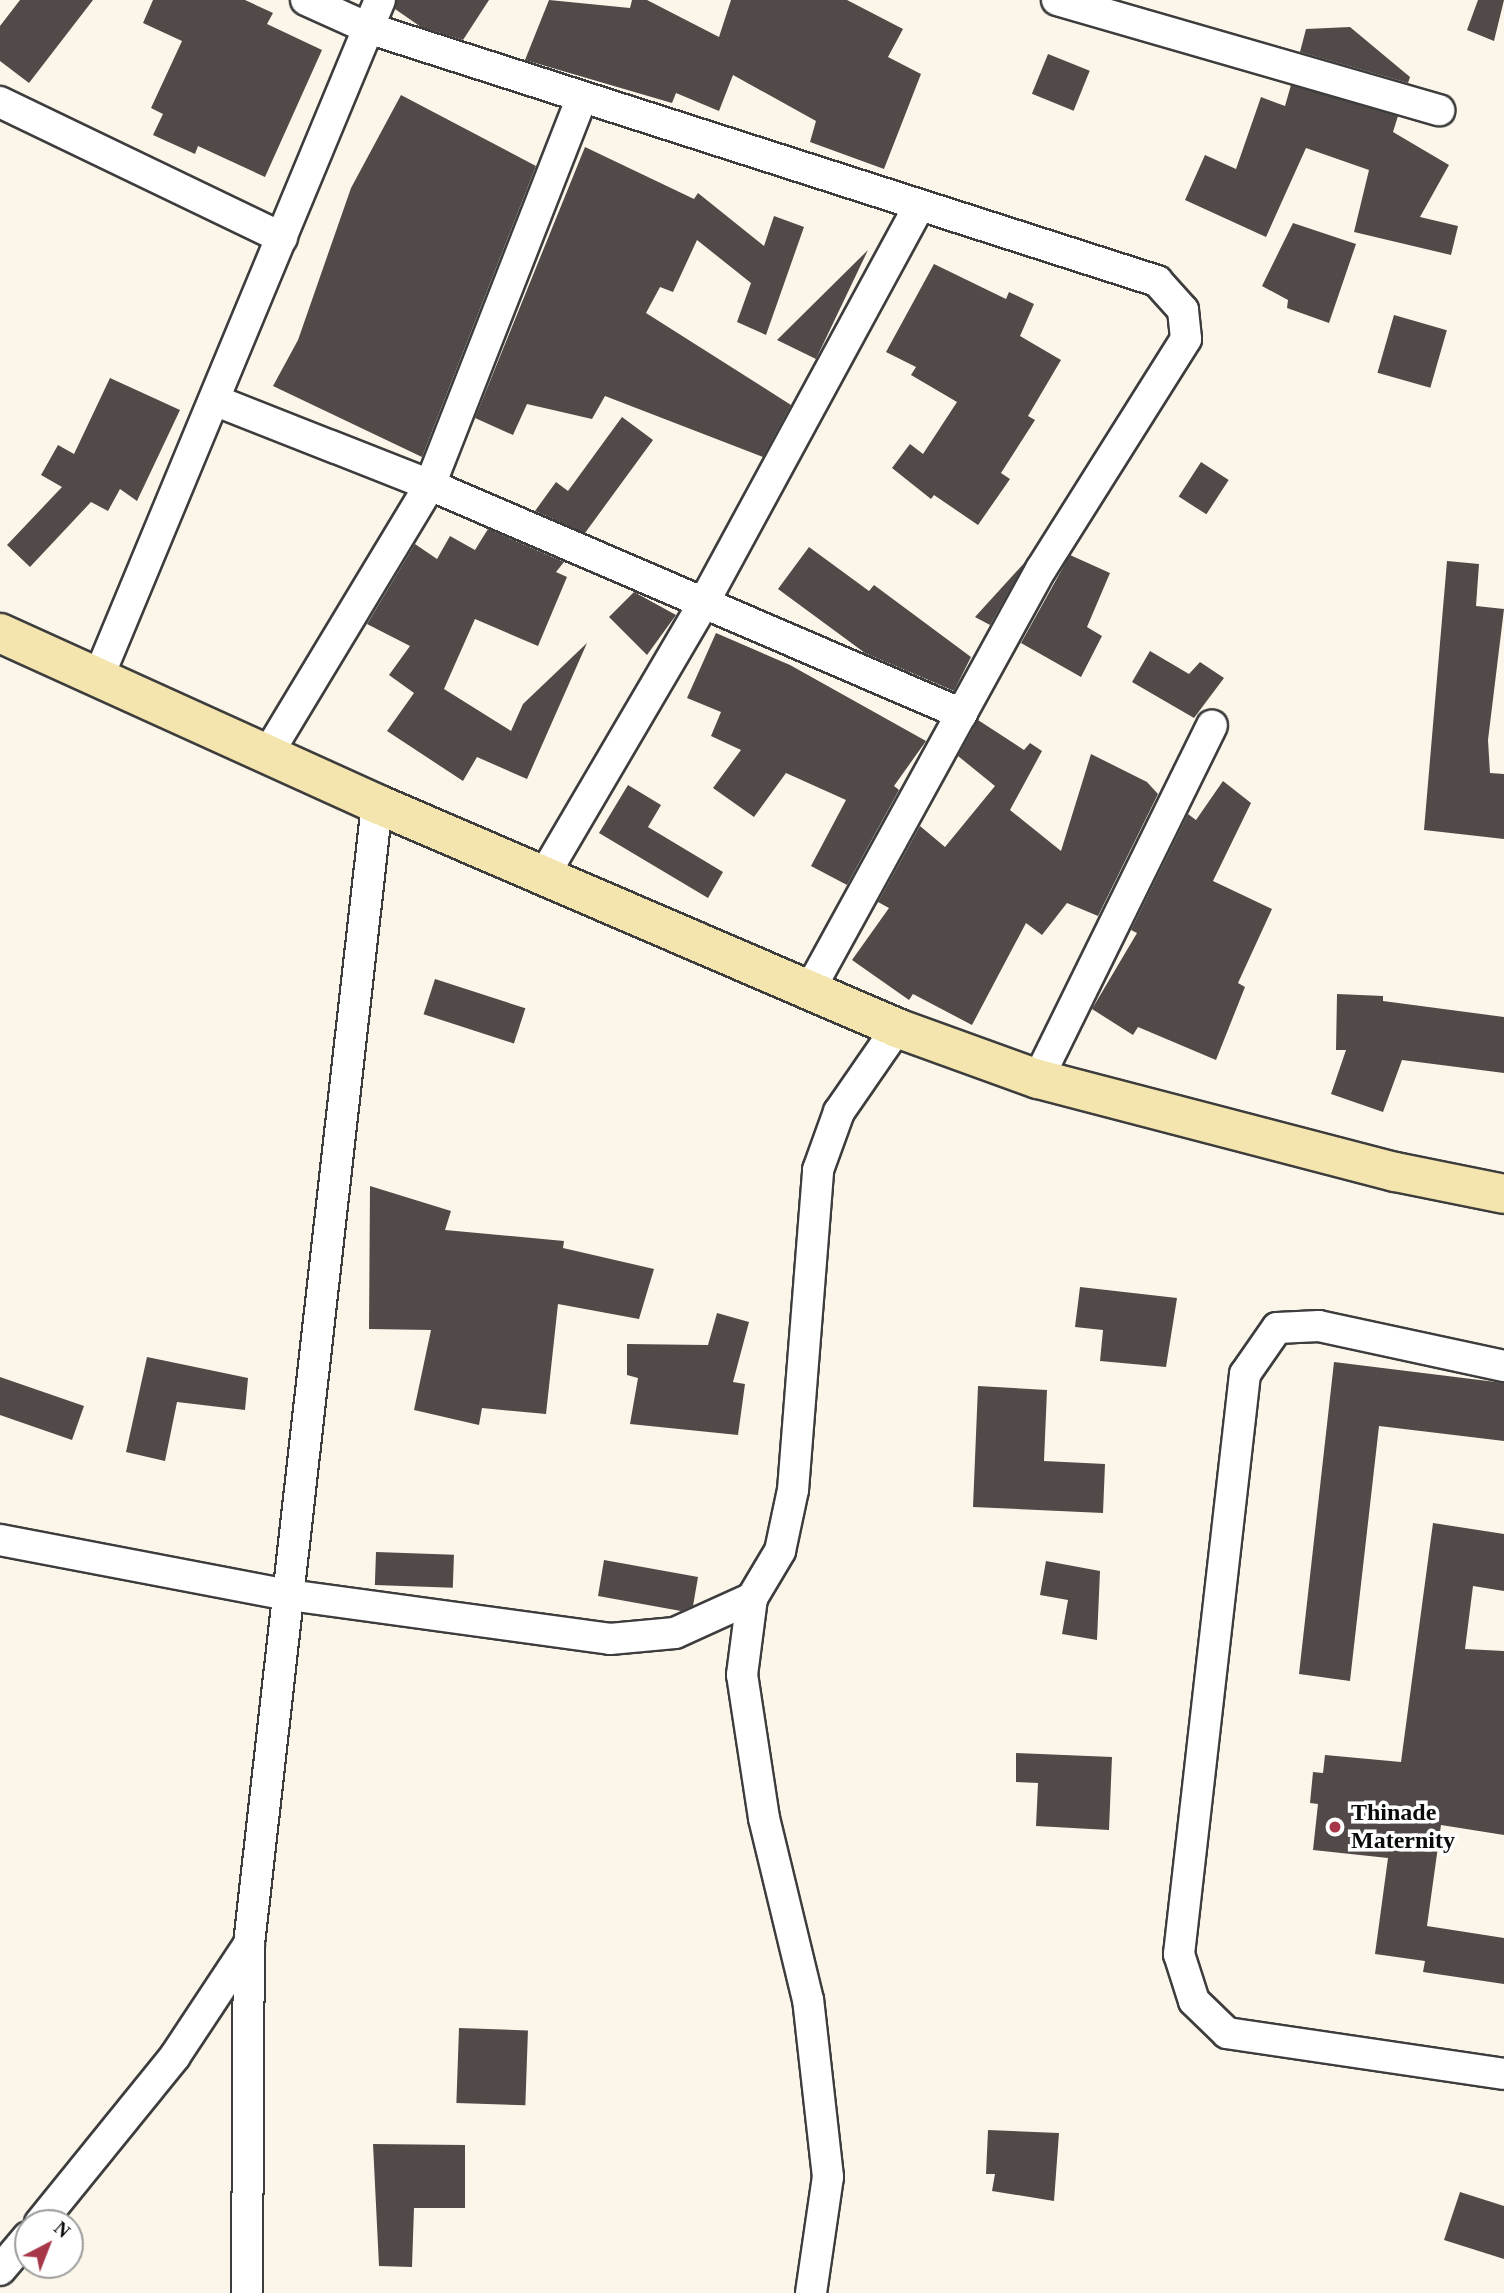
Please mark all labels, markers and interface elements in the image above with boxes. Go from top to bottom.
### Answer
place label: Thinade Maternity [1351,1799,1455,1855]
marker: Thinade Maternity [1325,1817,1345,1837]
north arrow [14,2209,84,2279]
text: N [50,2217,74,2242]

